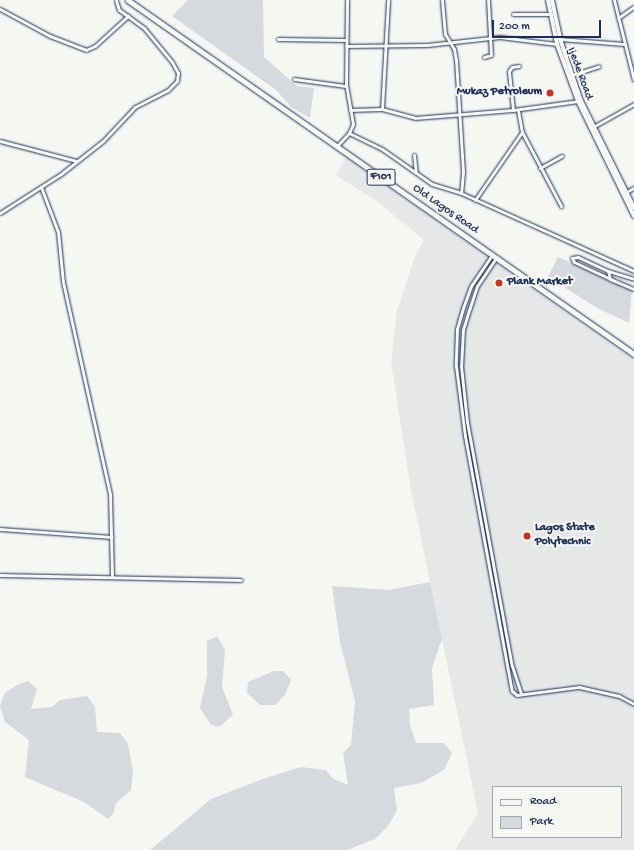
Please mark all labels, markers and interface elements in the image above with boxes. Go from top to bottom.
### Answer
scale bar [494,12,603,38]
text: 200 m [499,20,530,34]
street label: Ijede Road [563,46,595,102]
place label: Mukaz Petroleum [457,86,542,100]
marker: Mukaz Petroleum [545,88,555,98]
road number: F101 [366,168,396,186]
street label: Old Lagos Road [409,182,481,238]
place label: Plank Market [507,276,572,290]
marker: Plank Market [494,278,504,288]
place label: Lagos State Polytechnic [535,522,595,550]
marker: Lagos State Polytechnic [522,531,532,541]
legend [492,786,622,838]
text: Road [530,795,556,809]
text: Park [530,815,553,829]

